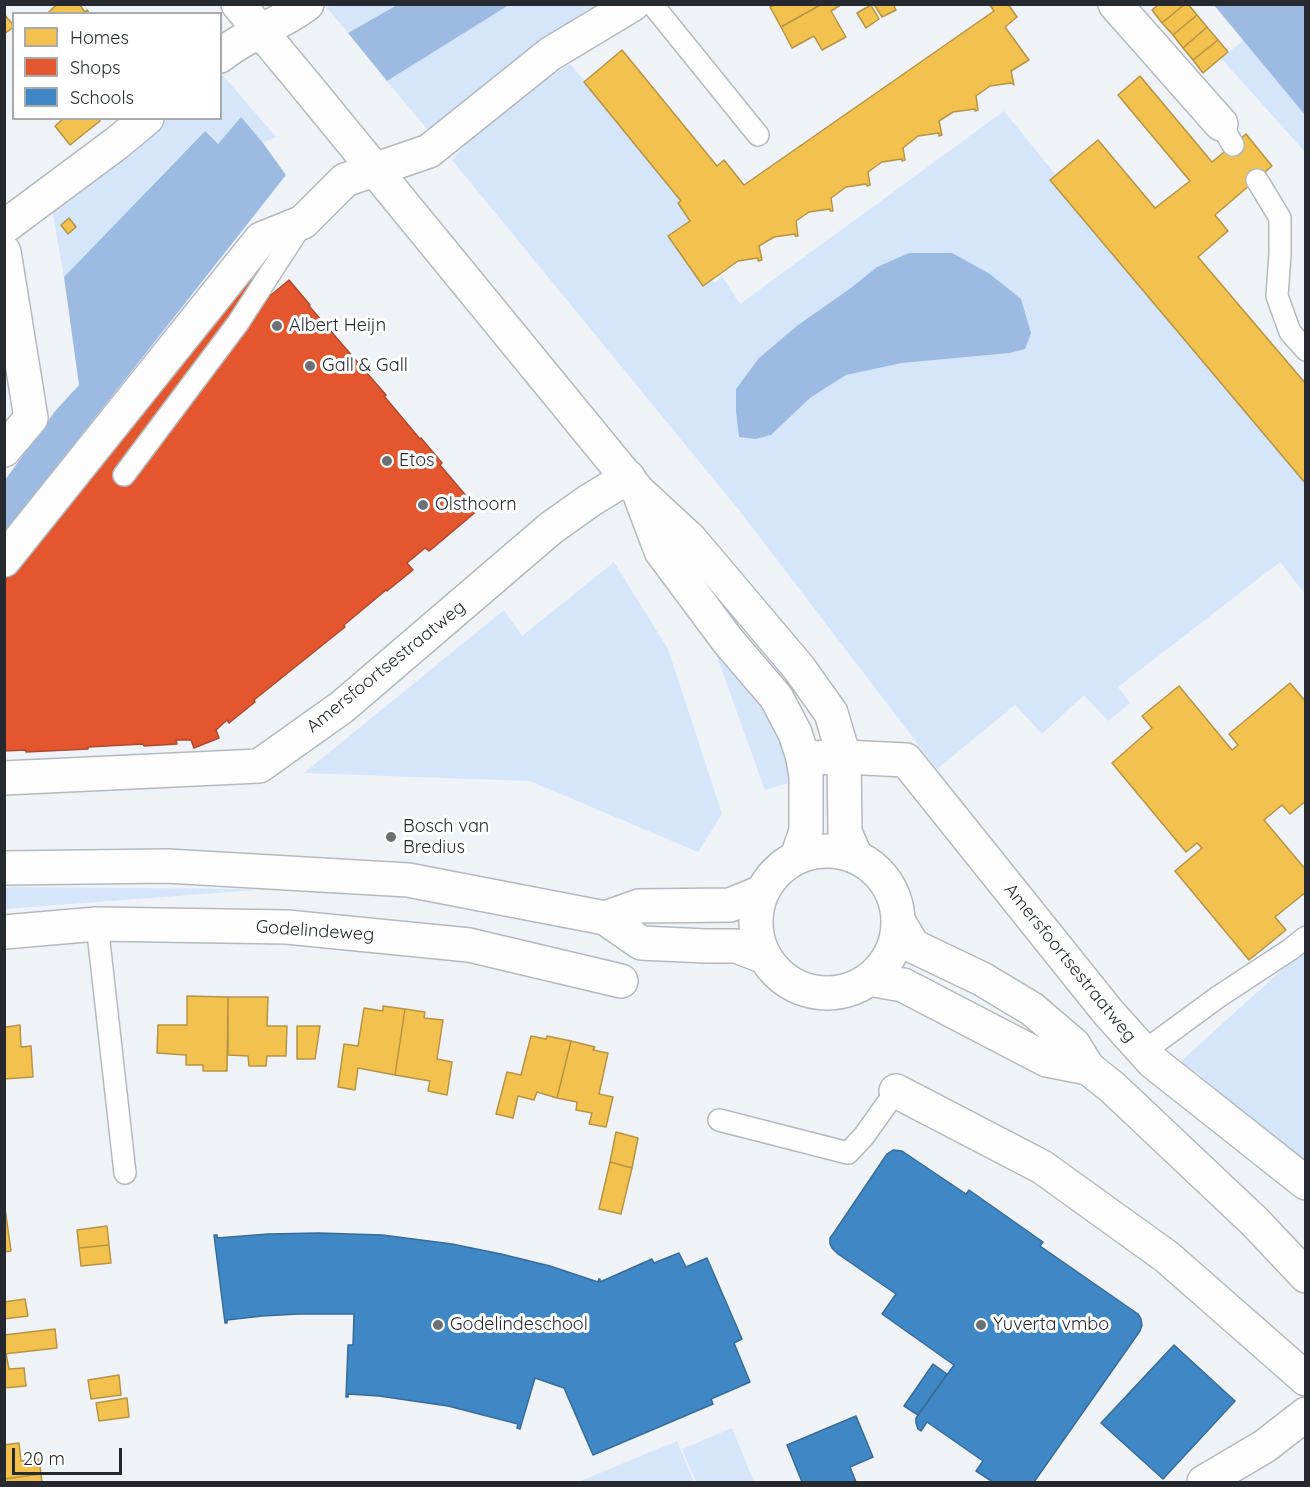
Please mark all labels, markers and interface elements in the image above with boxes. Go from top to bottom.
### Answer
legend [12,12,222,120]
text: Homes [70,26,129,49]
text: Shops [70,56,121,79]
text: Schools [70,86,134,109]
place label: Albert Heijn [289,315,386,337]
marker: Albert Heijn [270,319,284,333]
place label: Gall & Gall [322,355,408,377]
marker: Gall & Gall [303,359,317,373]
place label: Etos [399,450,435,472]
marker: Etos [380,454,394,468]
place label: Olsthoorn [435,494,517,516]
marker: Olsthoorn [416,498,430,512]
street label: Amersfoortsestraatweg [302,596,470,738]
place label: Bosch van Bredius [403,816,489,858]
marker: Bosch van Bredius [384,830,398,844]
street label: Amersfoortsestraatweg [999,879,1141,1047]
street label: Godelindeweg [255,916,375,946]
place label: Godelindeschool [450,1314,588,1336]
place label: Yuverta vmbo [993,1314,1109,1336]
marker: Godelindeschool [431,1318,445,1332]
marker: Yuverta vmbo [974,1318,988,1332]
scale bar [15,1436,124,1474]
text: 20 m [23,1447,65,1470]

